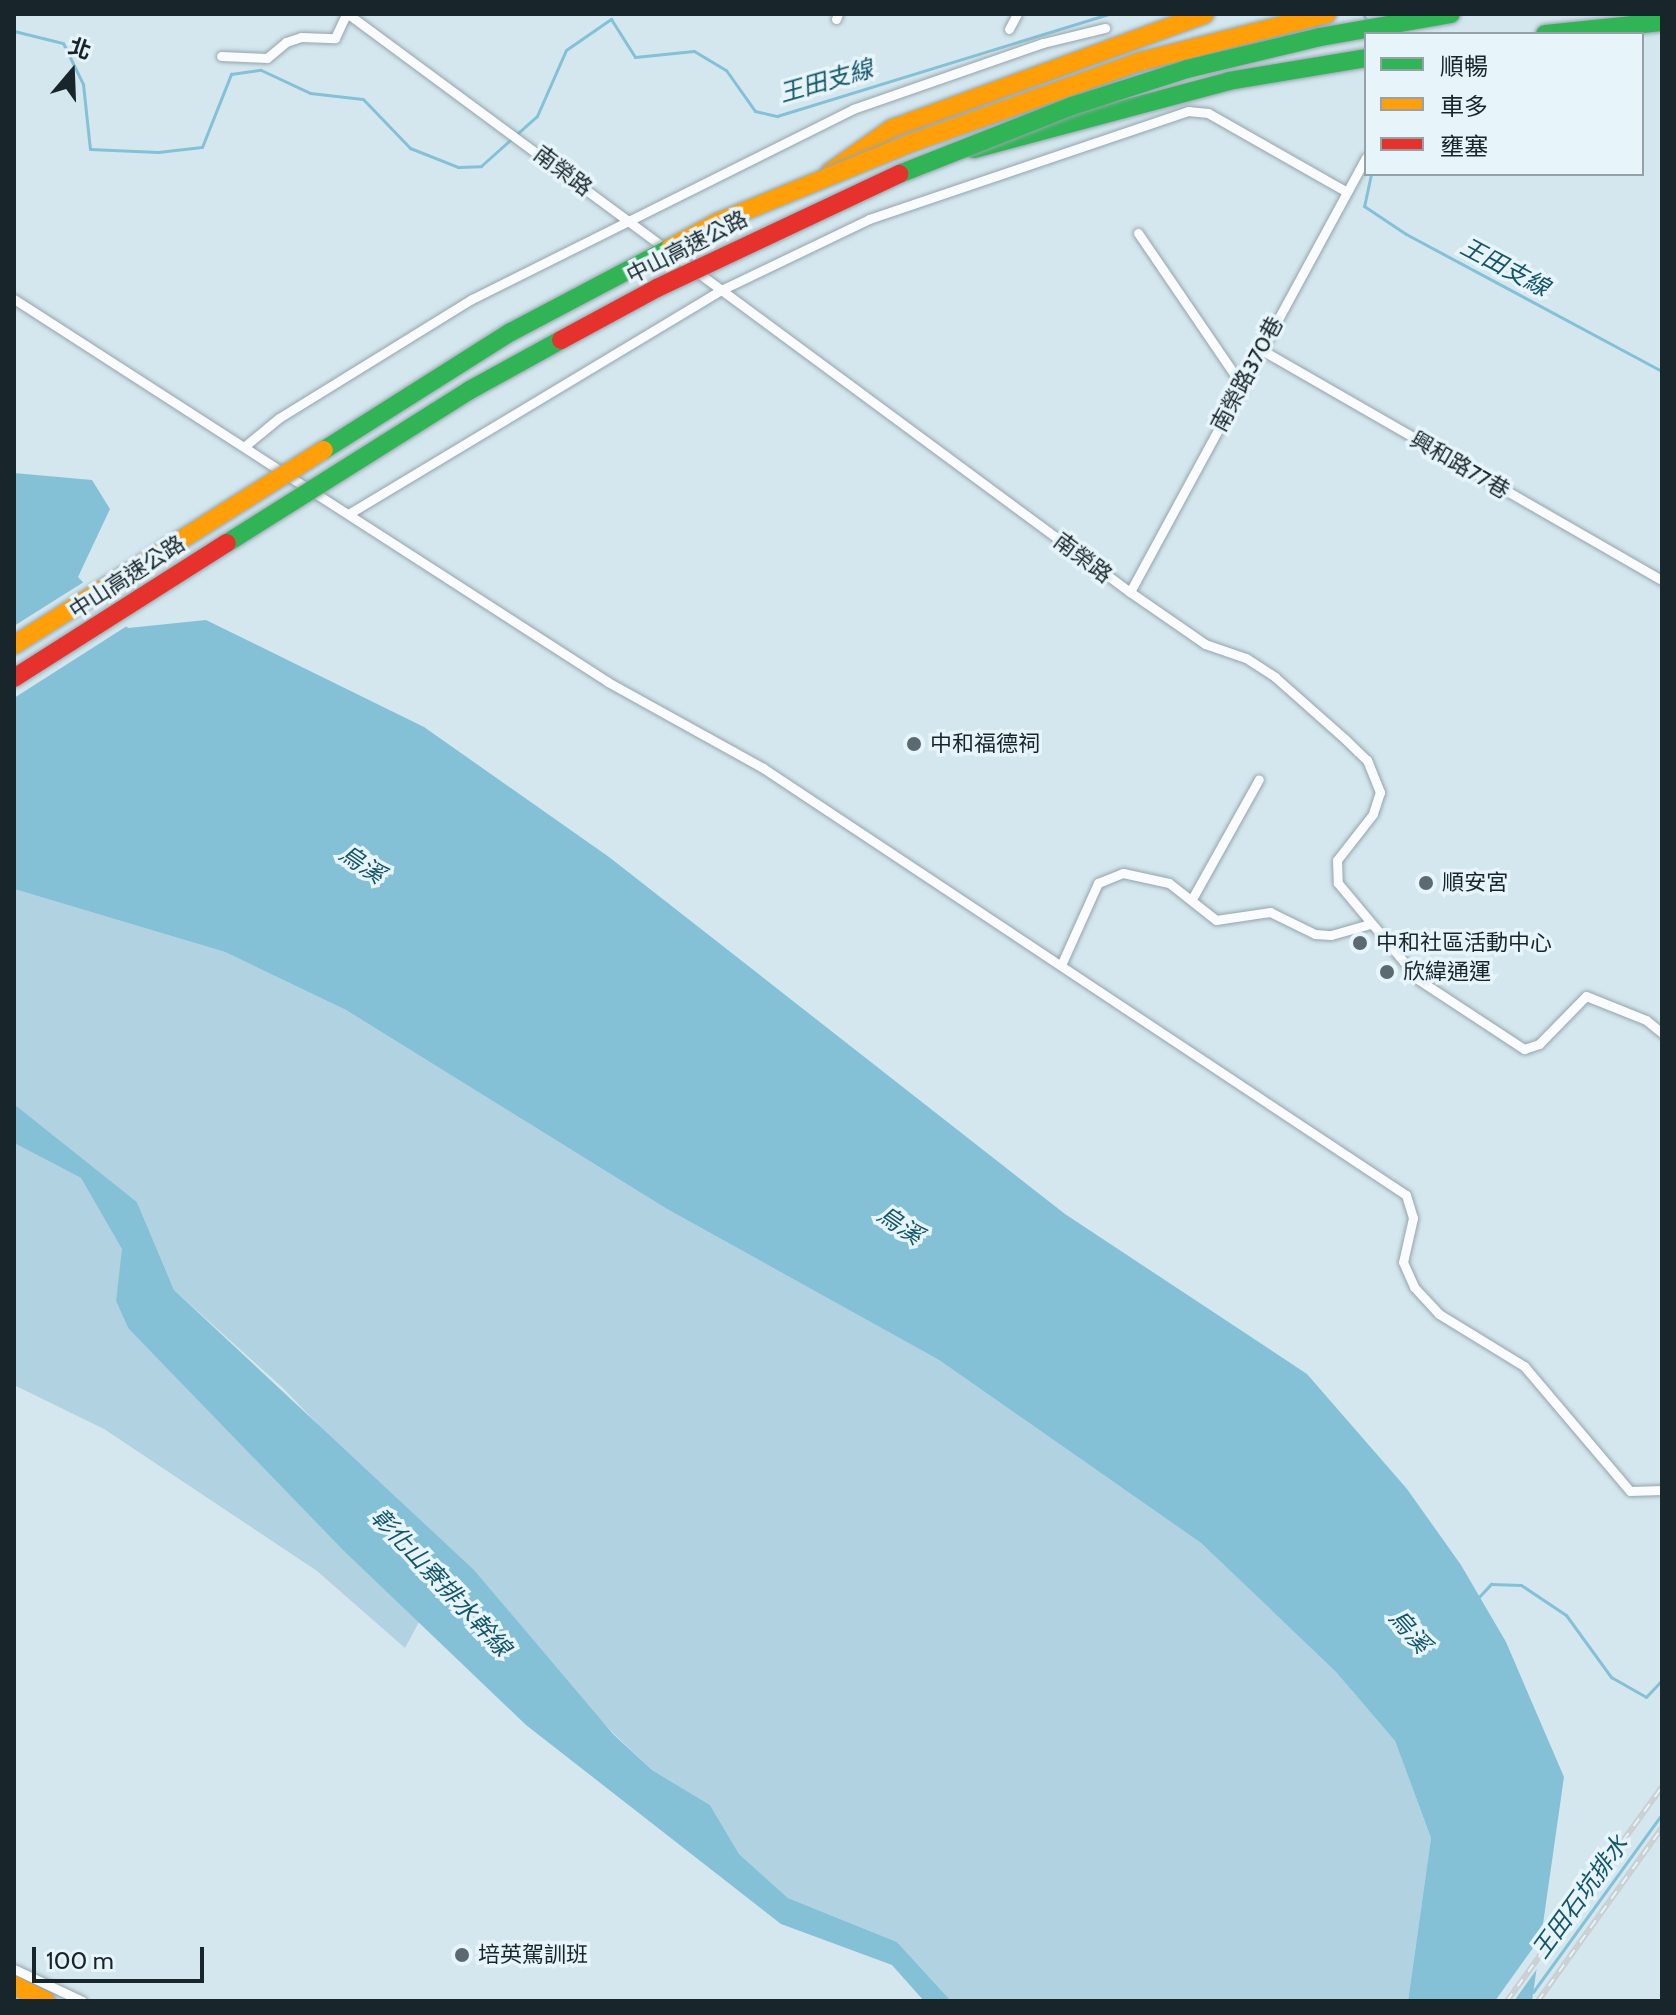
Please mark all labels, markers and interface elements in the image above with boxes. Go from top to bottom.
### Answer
north arrow [32,32,112,112]
text: 北 [65,32,95,65]
legend [1364,32,1644,176]
text: 順暢 [1440,52,1488,81]
water label: 王田支線 [776,54,876,108]
text: 車多 [1440,92,1488,121]
text: 壅塞 [1440,132,1488,161]
street label: 南榮路 [529,141,597,201]
street label: 中山高速公路 [622,205,752,289]
water label: 王田支線 [1456,232,1554,302]
street label: 南榮路370巷 [1206,312,1288,436]
street label: 興和路77巷 [1406,426,1514,504]
street label: 南榮路 [1049,528,1117,588]
street label: 中山高速公路 [64,530,190,624]
place label: 中和福德祠 [930,731,1040,757]
marker: 中和福德祠 [905,735,923,753]
water label: 烏溪 [334,839,390,889]
place label: 順安宮 [1442,870,1508,896]
marker: 順安宮 [1417,874,1435,892]
place label: 中和社區活動中心 [1376,930,1552,956]
marker: 中和社區活動中心 [1351,934,1369,952]
place label: 欣緯通運 [1403,959,1491,985]
marker: 欣緯通運 [1378,963,1396,981]
water label: 烏溪 [872,1200,928,1250]
water label: 彰化山寮排水幹線 [365,1502,517,1662]
water label: 烏溪 [1383,1603,1437,1659]
water label: 王田石坑排水 [1526,1830,1634,1964]
scale bar [36,1931,208,1981]
place label: 培英駕訓班 [478,1942,588,1968]
text: 100 m [46,1946,114,1975]
marker: 培英駕訓班 [453,1946,471,1964]

